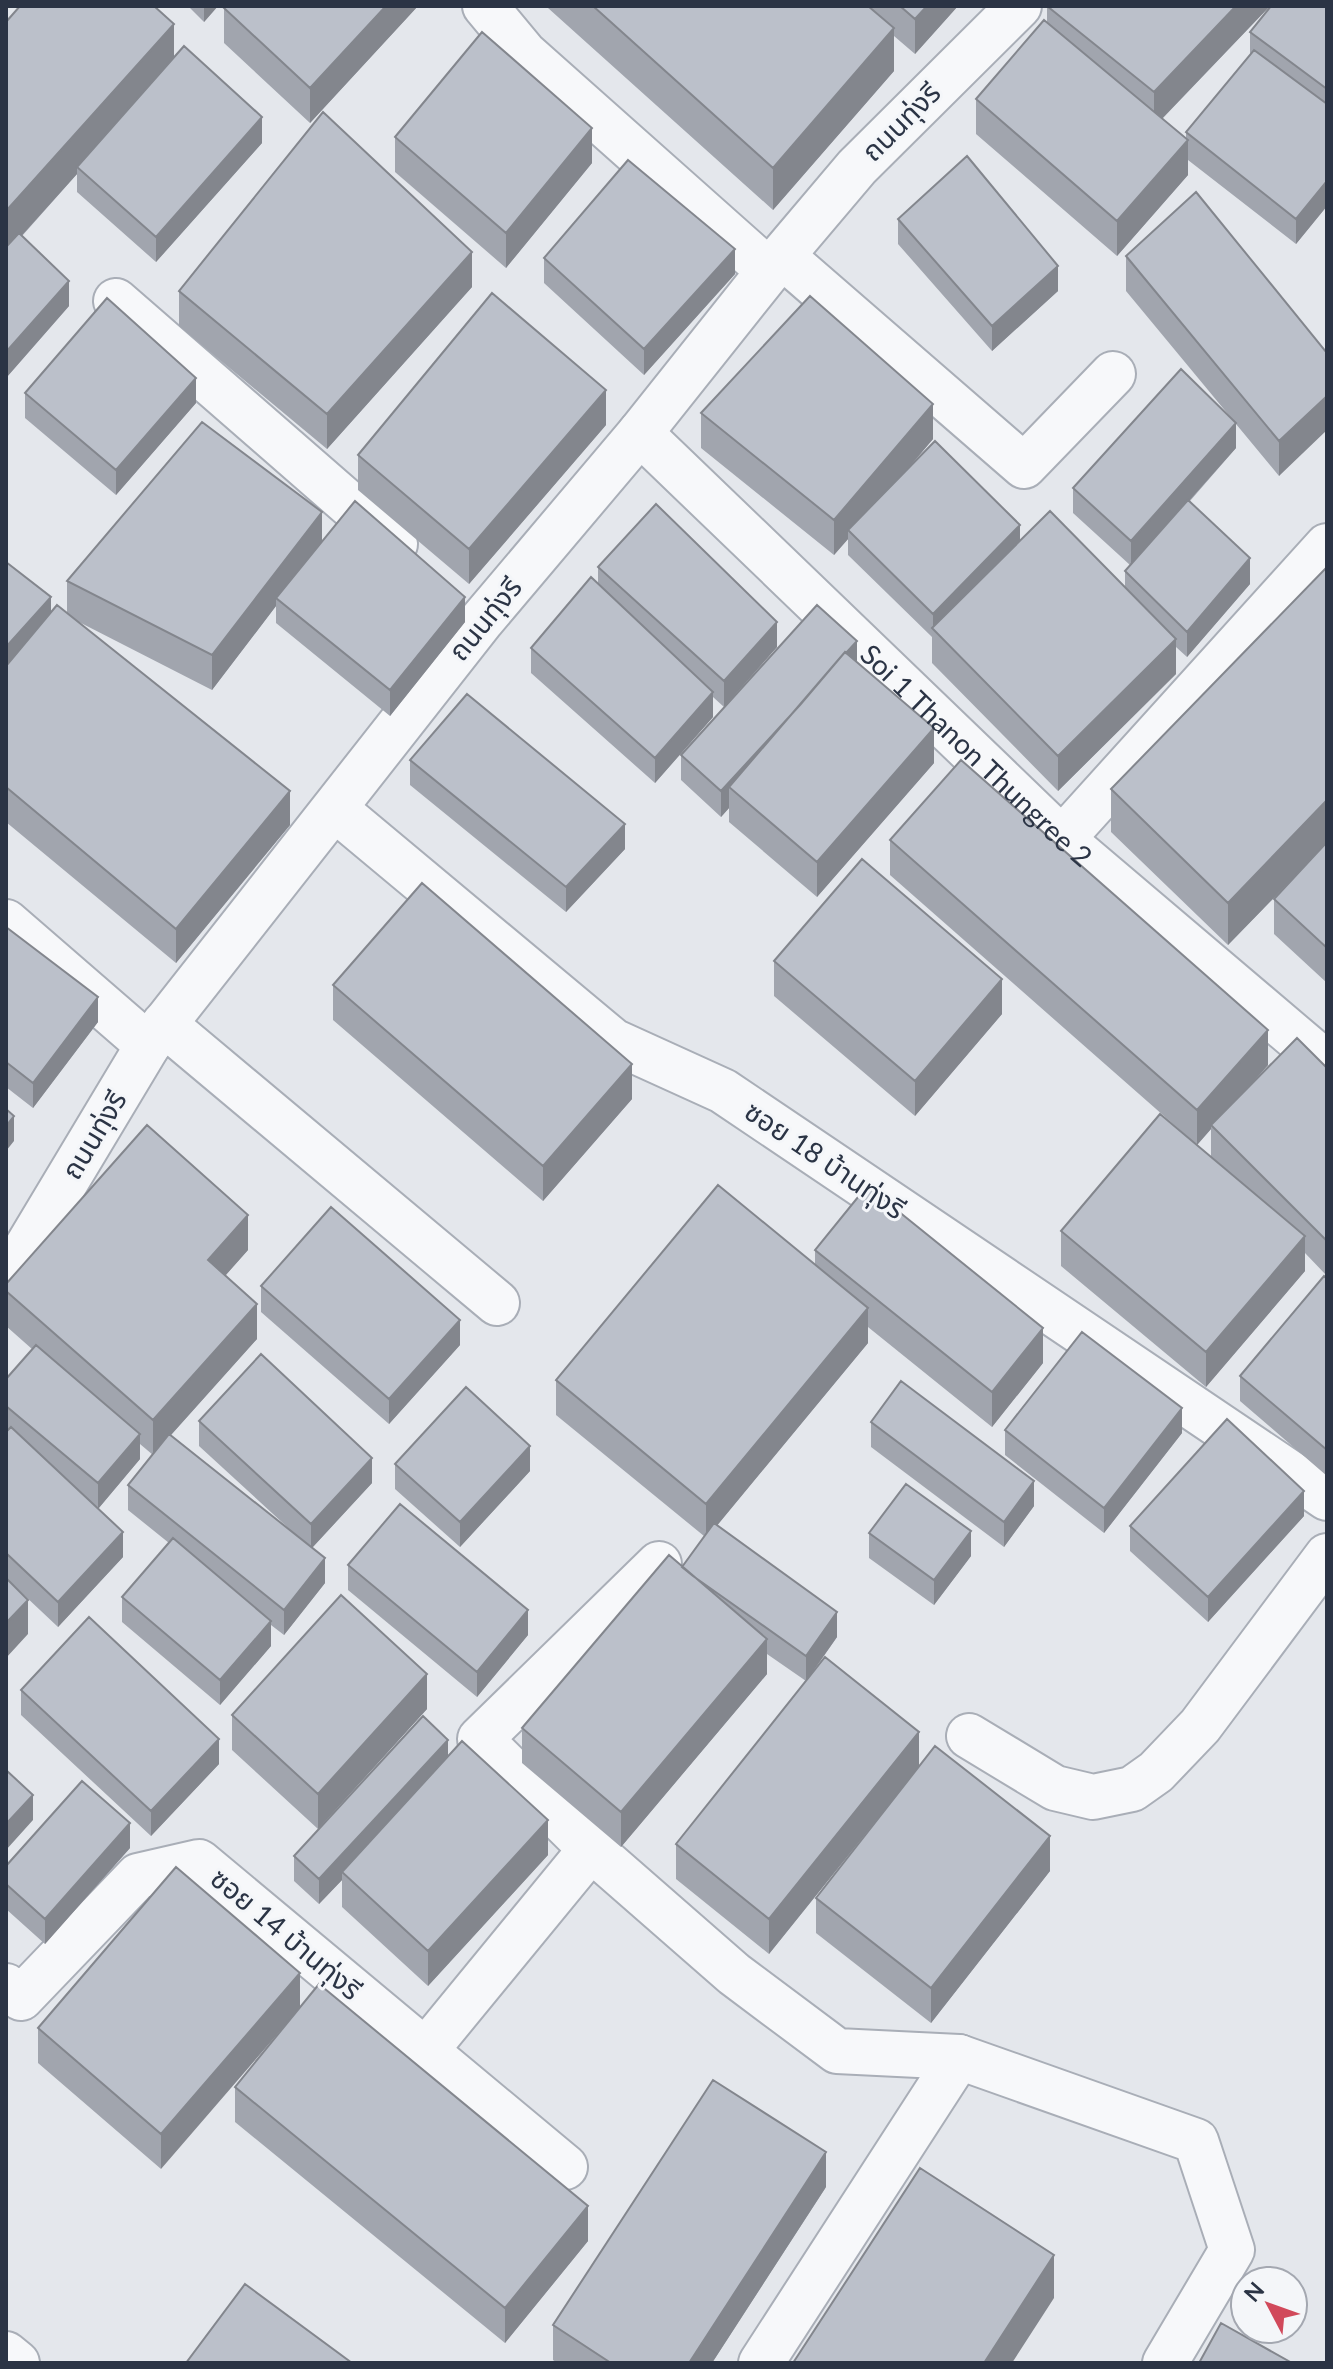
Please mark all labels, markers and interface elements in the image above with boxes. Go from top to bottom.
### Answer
street label: ถนนทุ่งรี [854,75,947,168]
street label: ถนนทุ่งรี [441,570,529,667]
street label: Soi 1 Thanon Thungree 2 [854,637,1100,873]
street label: ถนนทุ่งรี [54,1084,134,1185]
street label: ซอย 18 บ้านทุ่งรี [738,1093,912,1226]
street label: ซอย 14 บ้านทุ่งรี [204,1860,369,2007]
north arrow [1229,2265,1309,2345]
text: N [1238,2276,1269,2307]

